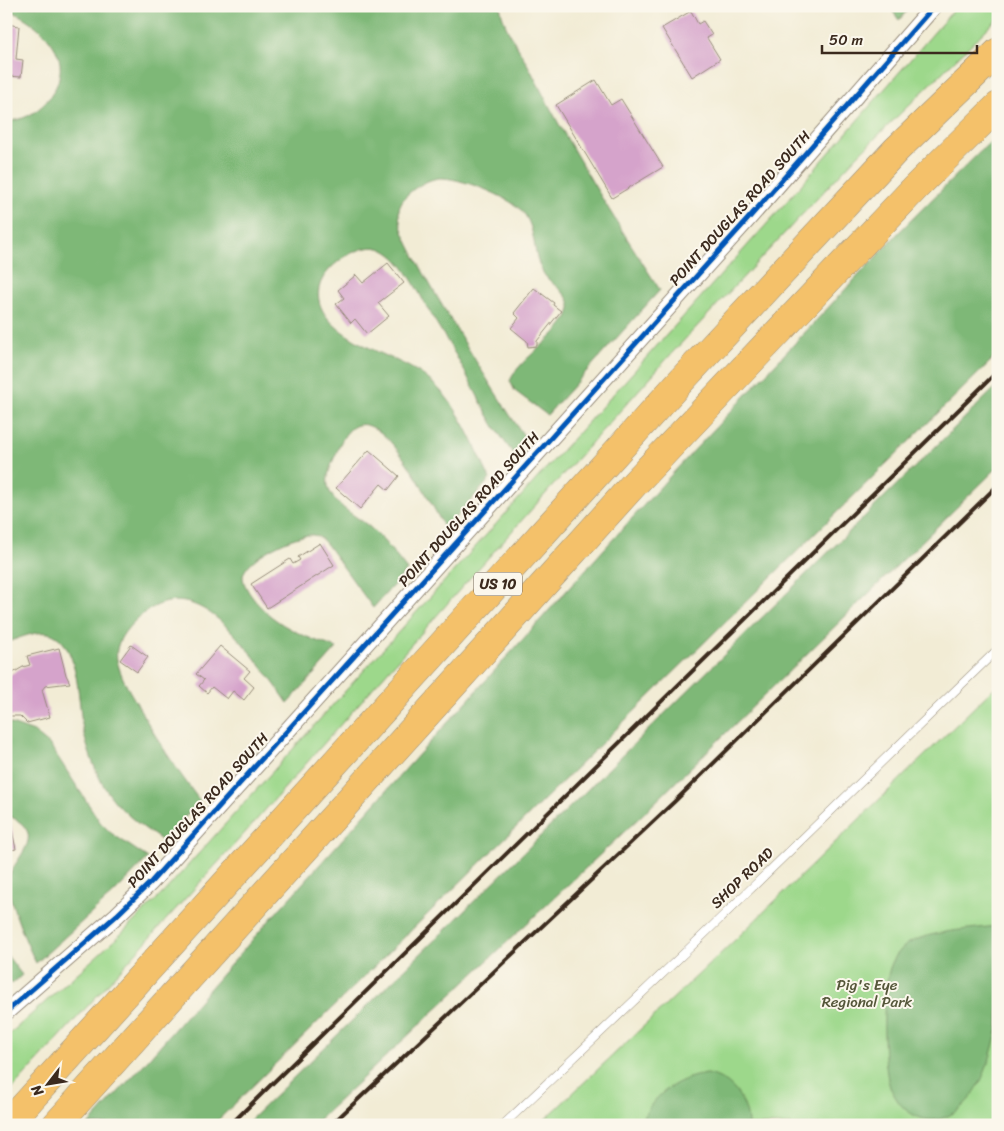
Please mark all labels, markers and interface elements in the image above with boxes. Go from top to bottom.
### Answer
scale bar [822,22,976,54]
text: 50 m [829,27,864,53]
street label: POINT DOUGLAS ROAD SOUTH [663,124,818,292]
street label: POINT DOUGLAS ROAD SOUTH [392,425,547,593]
road number: US 10 [474,572,522,596]
street label: POINT DOUGLAS ROAD SOUTH [121,726,276,894]
street label: SHOP ROAD [704,841,780,915]
park label: Pig's Eye Regional Park [822,972,912,1015]
north arrow [22,1058,72,1108]
text: N [24,1080,51,1102]

